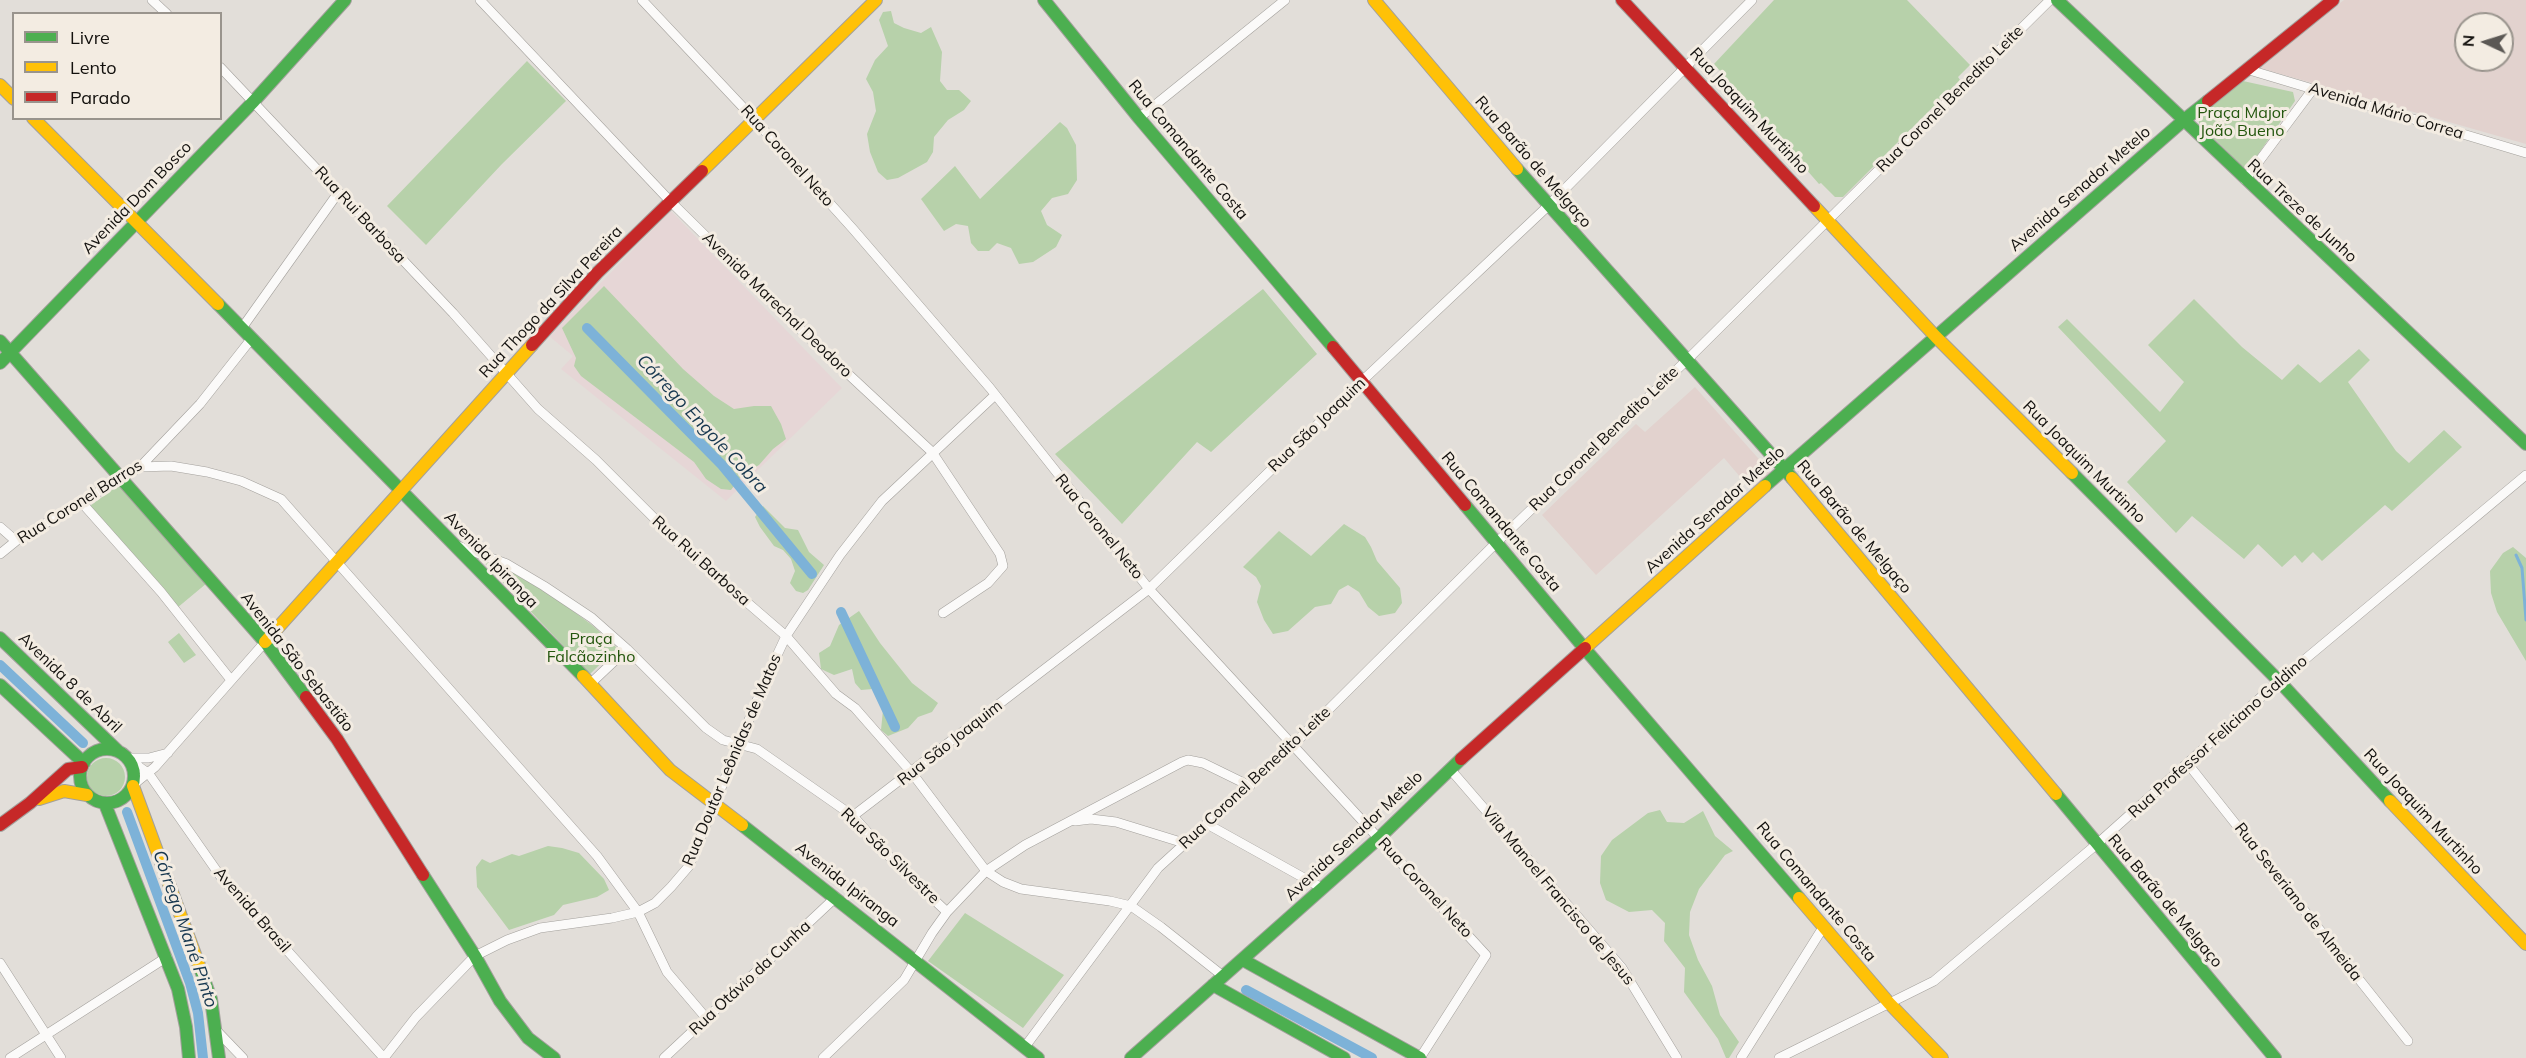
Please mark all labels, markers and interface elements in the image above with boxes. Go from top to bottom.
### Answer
legend [12,12,222,120]
north arrow [2454,12,2514,72]
street label: Rua Coronel Benedito Leite [1873,22,2027,176]
text: Livre [70,26,110,49]
text: N [2458,34,2478,48]
street label: Rua Joaquim Murtinho [1686,44,1812,178]
text: Lento [70,56,117,79]
street label: Rua Comandante Costa [1124,76,1252,224]
street label: Avenida Mário Correa [2306,78,2466,144]
text: Parado [70,86,130,109]
street label: Rua Barão de Melgaço [1471,92,1595,232]
street label: Rua Coronel Neto [736,101,838,211]
park label: Praça Major João Bueno [2197,103,2287,141]
street label: Avenida Senador Metelo [2005,122,2155,256]
street label: Avenida Dom Bosco [78,138,196,258]
street label: Rua Treze de Junho [2243,155,2361,267]
street label: Rua Rui Barbosa [310,163,410,267]
street label: Rua Thogo da Silva Pereira [476,222,626,382]
street label: Avenida Marechal Deodoro [698,228,856,382]
water label: Córrego Engole Cobra [632,350,772,498]
street label: Rua Coronel Benedito Leite [1525,363,1683,515]
street label: Rua São Joaquim [1264,374,1370,476]
street label: Rua Joaquim Murtinho [2019,397,2149,527]
street label: Avenida Senador Metelo [1641,442,1789,578]
street label: Rua Comandante Costa [1437,448,1565,596]
street label: Rua Coronel Barros [14,456,146,548]
street label: Rua Barão de Melgaço [1793,456,1915,598]
street label: Rua Coronel Neto [1051,471,1147,583]
street label: Avenida Ipiranga [440,508,542,612]
street label: Rua Rui Barbosa [648,512,754,610]
street label: Avenida São Sebastião [237,588,357,736]
street label: Avenida 8 de Abril [14,629,126,737]
park label: Praça Falcãozinho [547,629,635,667]
street label: Rua Doutor Leônidas de Matos [679,651,785,869]
street label: Rua Professor Feliciano Galdino [2125,652,2311,822]
street label: Rua São Joaquim [894,696,1006,790]
street label: Rua Coronel Benedito Leite [1175,703,1335,853]
street label: Rua Joaquim Murtinho [2360,745,2486,879]
street label: Avenida Senador Metelo [1281,767,1427,905]
street label: Vila Manoel Francisco de Jesus [1478,803,1638,989]
street label: Rua São Silvestre [837,804,943,908]
street label: Rua Comandante Costa [1752,818,1880,966]
street label: Rua Severiano de Almeida [2230,819,2366,985]
street label: Rua Barão de Melgaço [2104,830,2226,972]
street label: Rua Coronel Neto [1374,834,1476,942]
street label: Avenida Ipiranga [791,838,903,932]
water label: Córrego Mané Pinto [148,848,222,1010]
street label: Avenida Brasil [210,863,294,957]
street label: Rua Otávio da Cunha [685,917,815,1039]

